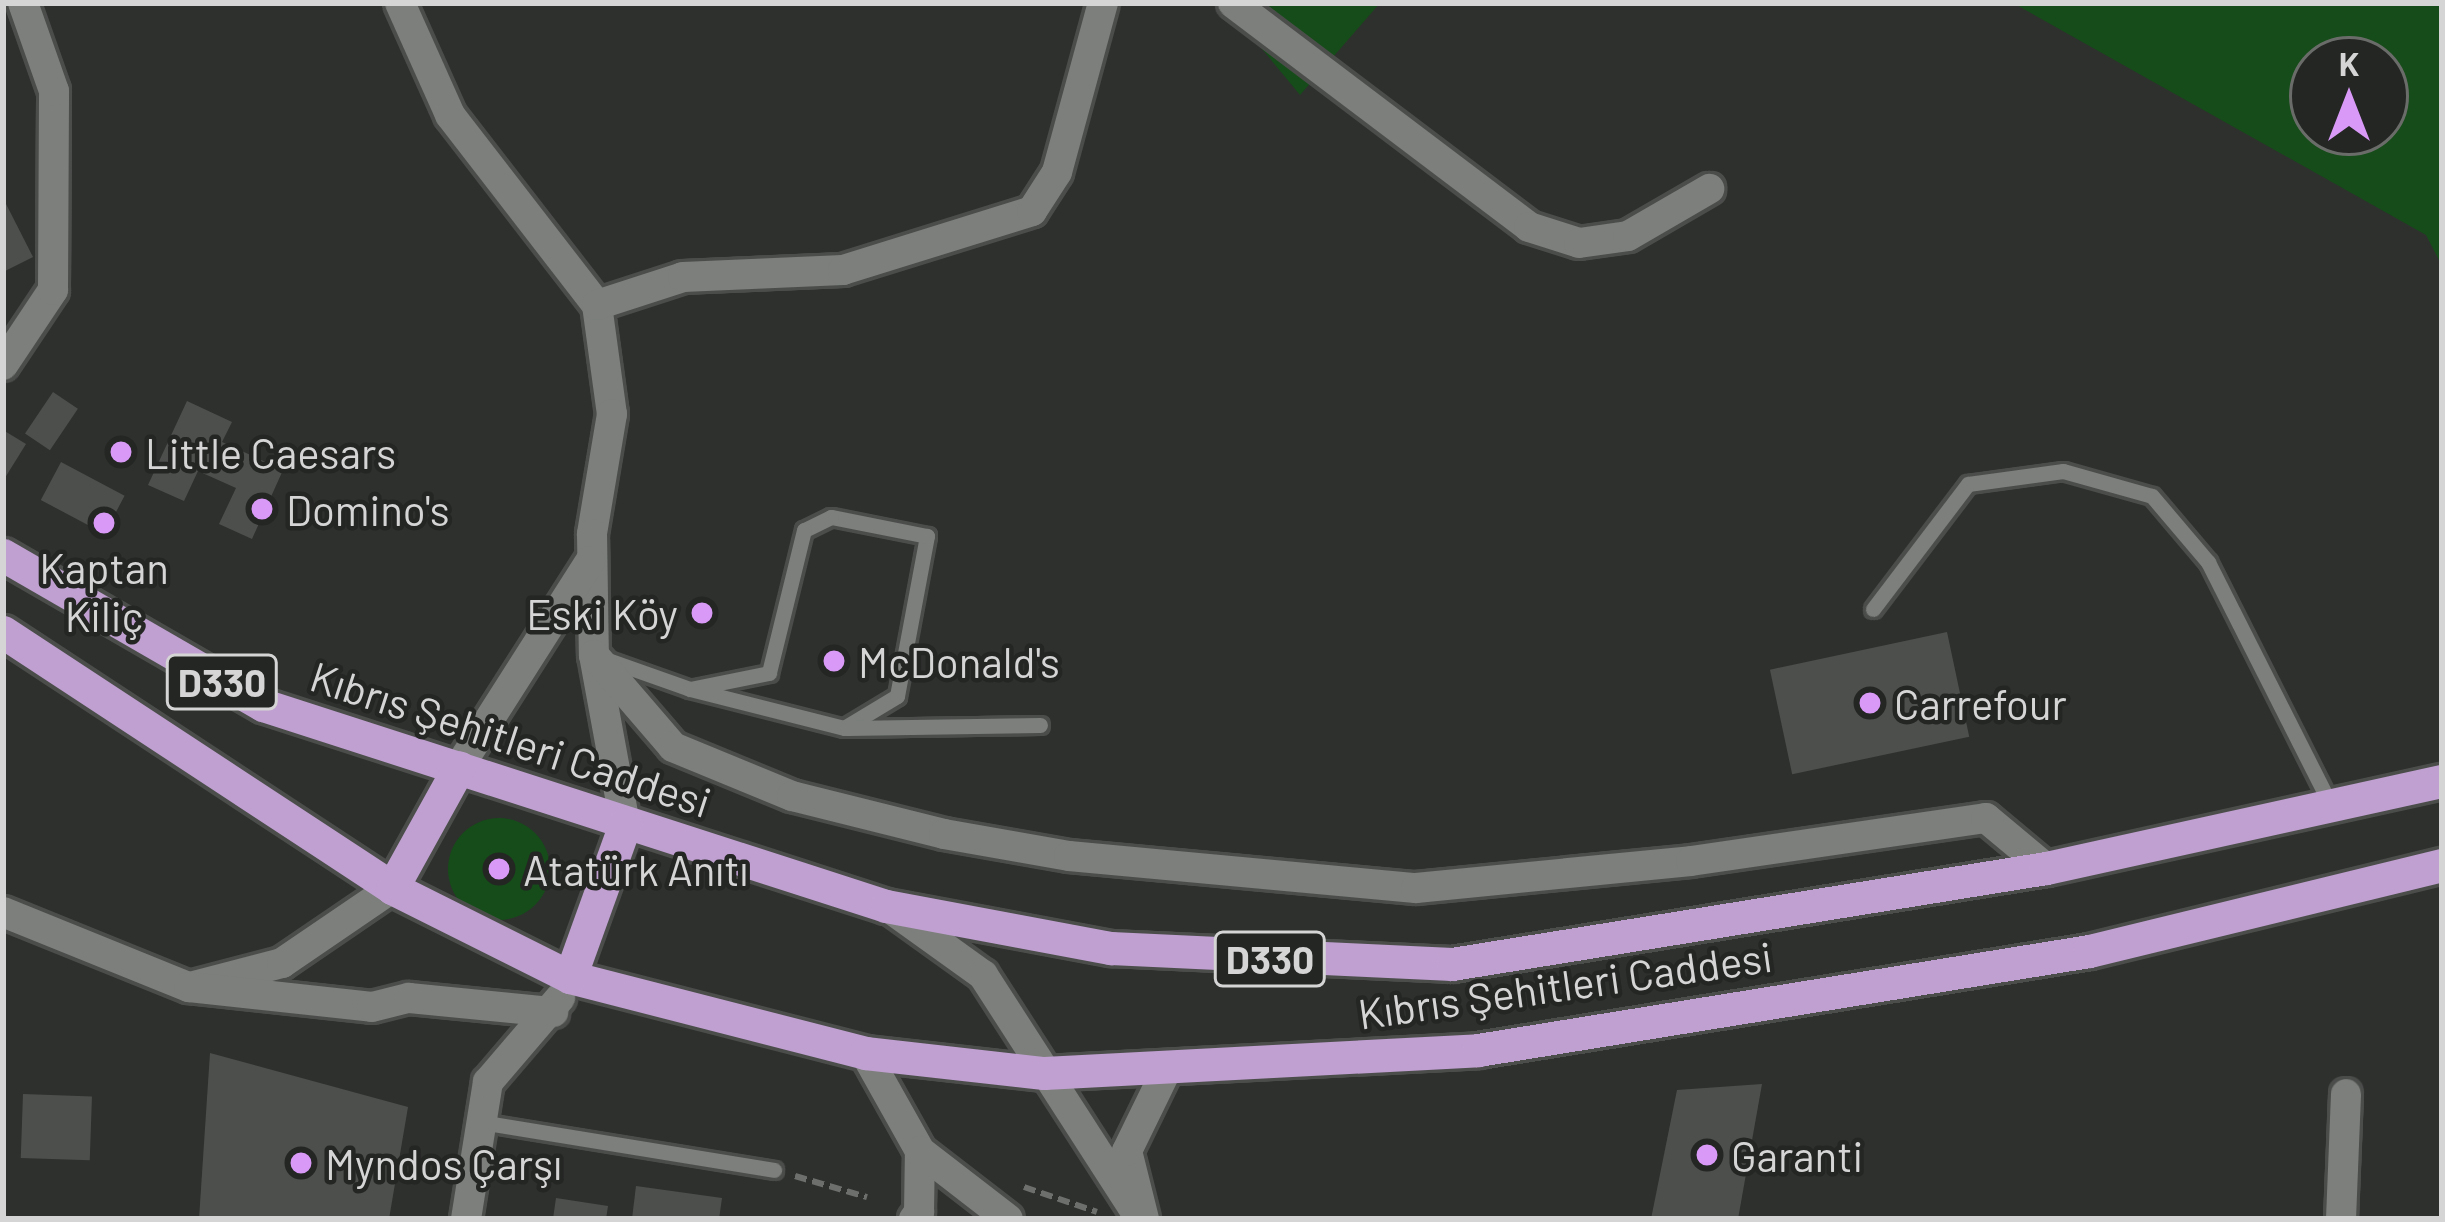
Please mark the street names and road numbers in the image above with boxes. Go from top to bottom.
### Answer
road number: D330 [165,649,279,715]
street label: Kıbrıs Şehitleri Caddesi [305,649,717,827]
road number: D330 [1213,926,1327,992]
street label: Kıbrıs Şehitleri Caddesi [1355,930,1775,1038]

